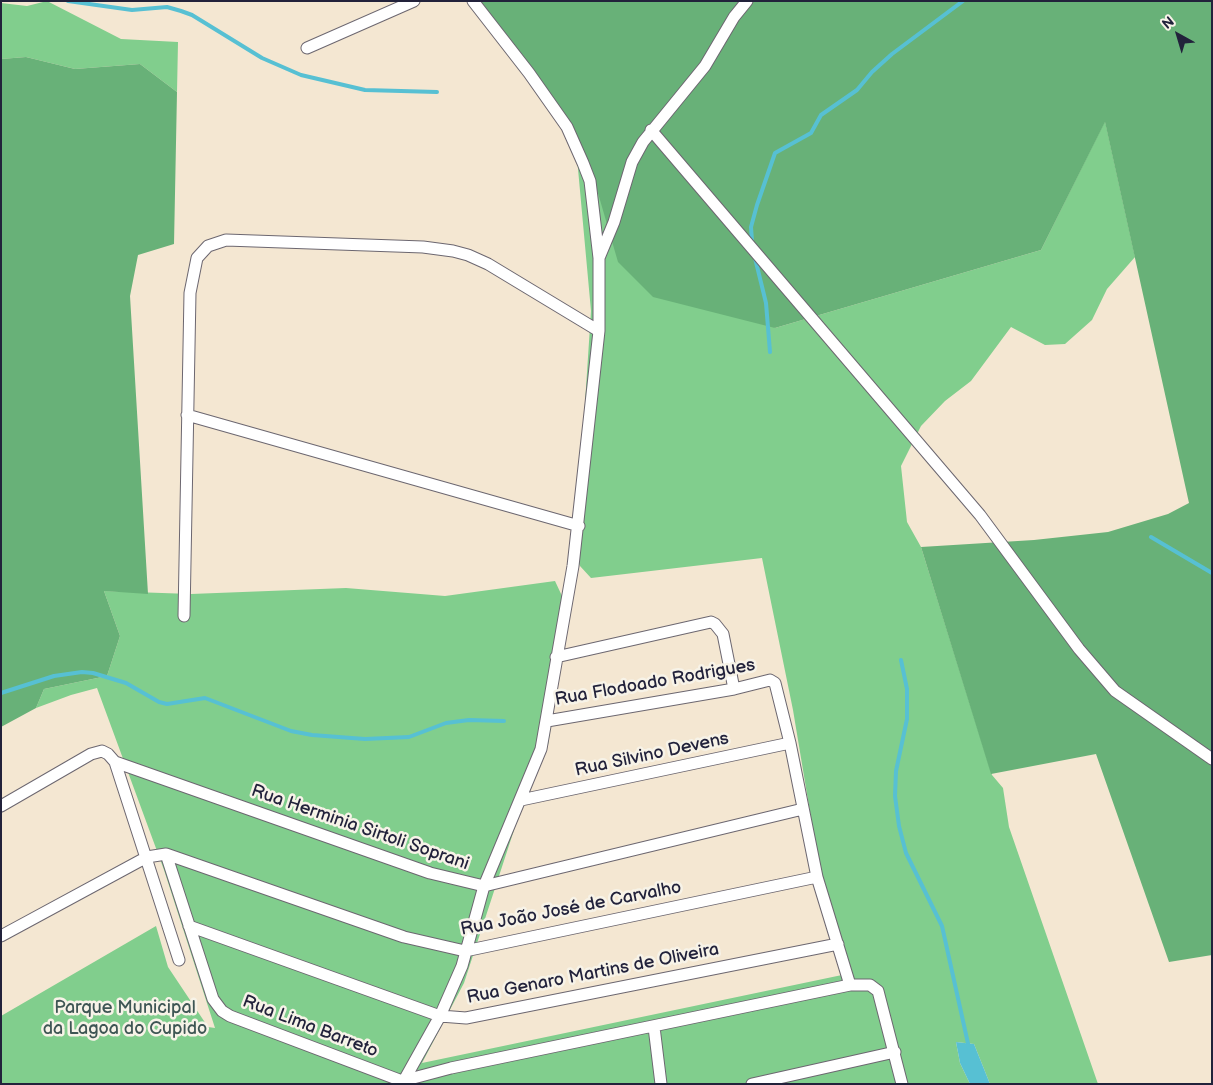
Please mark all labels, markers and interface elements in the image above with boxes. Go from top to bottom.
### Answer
north arrow [1153,10,1203,60]
text: N [1159,13,1178,33]
street label: Rua Flodoado Rodrigues [553,655,757,711]
street label: Rua Silvino Devens [573,728,731,782]
street label: Rua Herminia Sirtoli Soprani [248,781,472,875]
street label: Rua João José de Carvalho [459,877,683,941]
street label: Rua Genaro Martins de Oliveira [465,939,721,1009]
street label: Rua Lima Barreto [239,991,381,1063]
park label: Parque Municipal da Lagoa do Cupido [43,997,207,1040]

